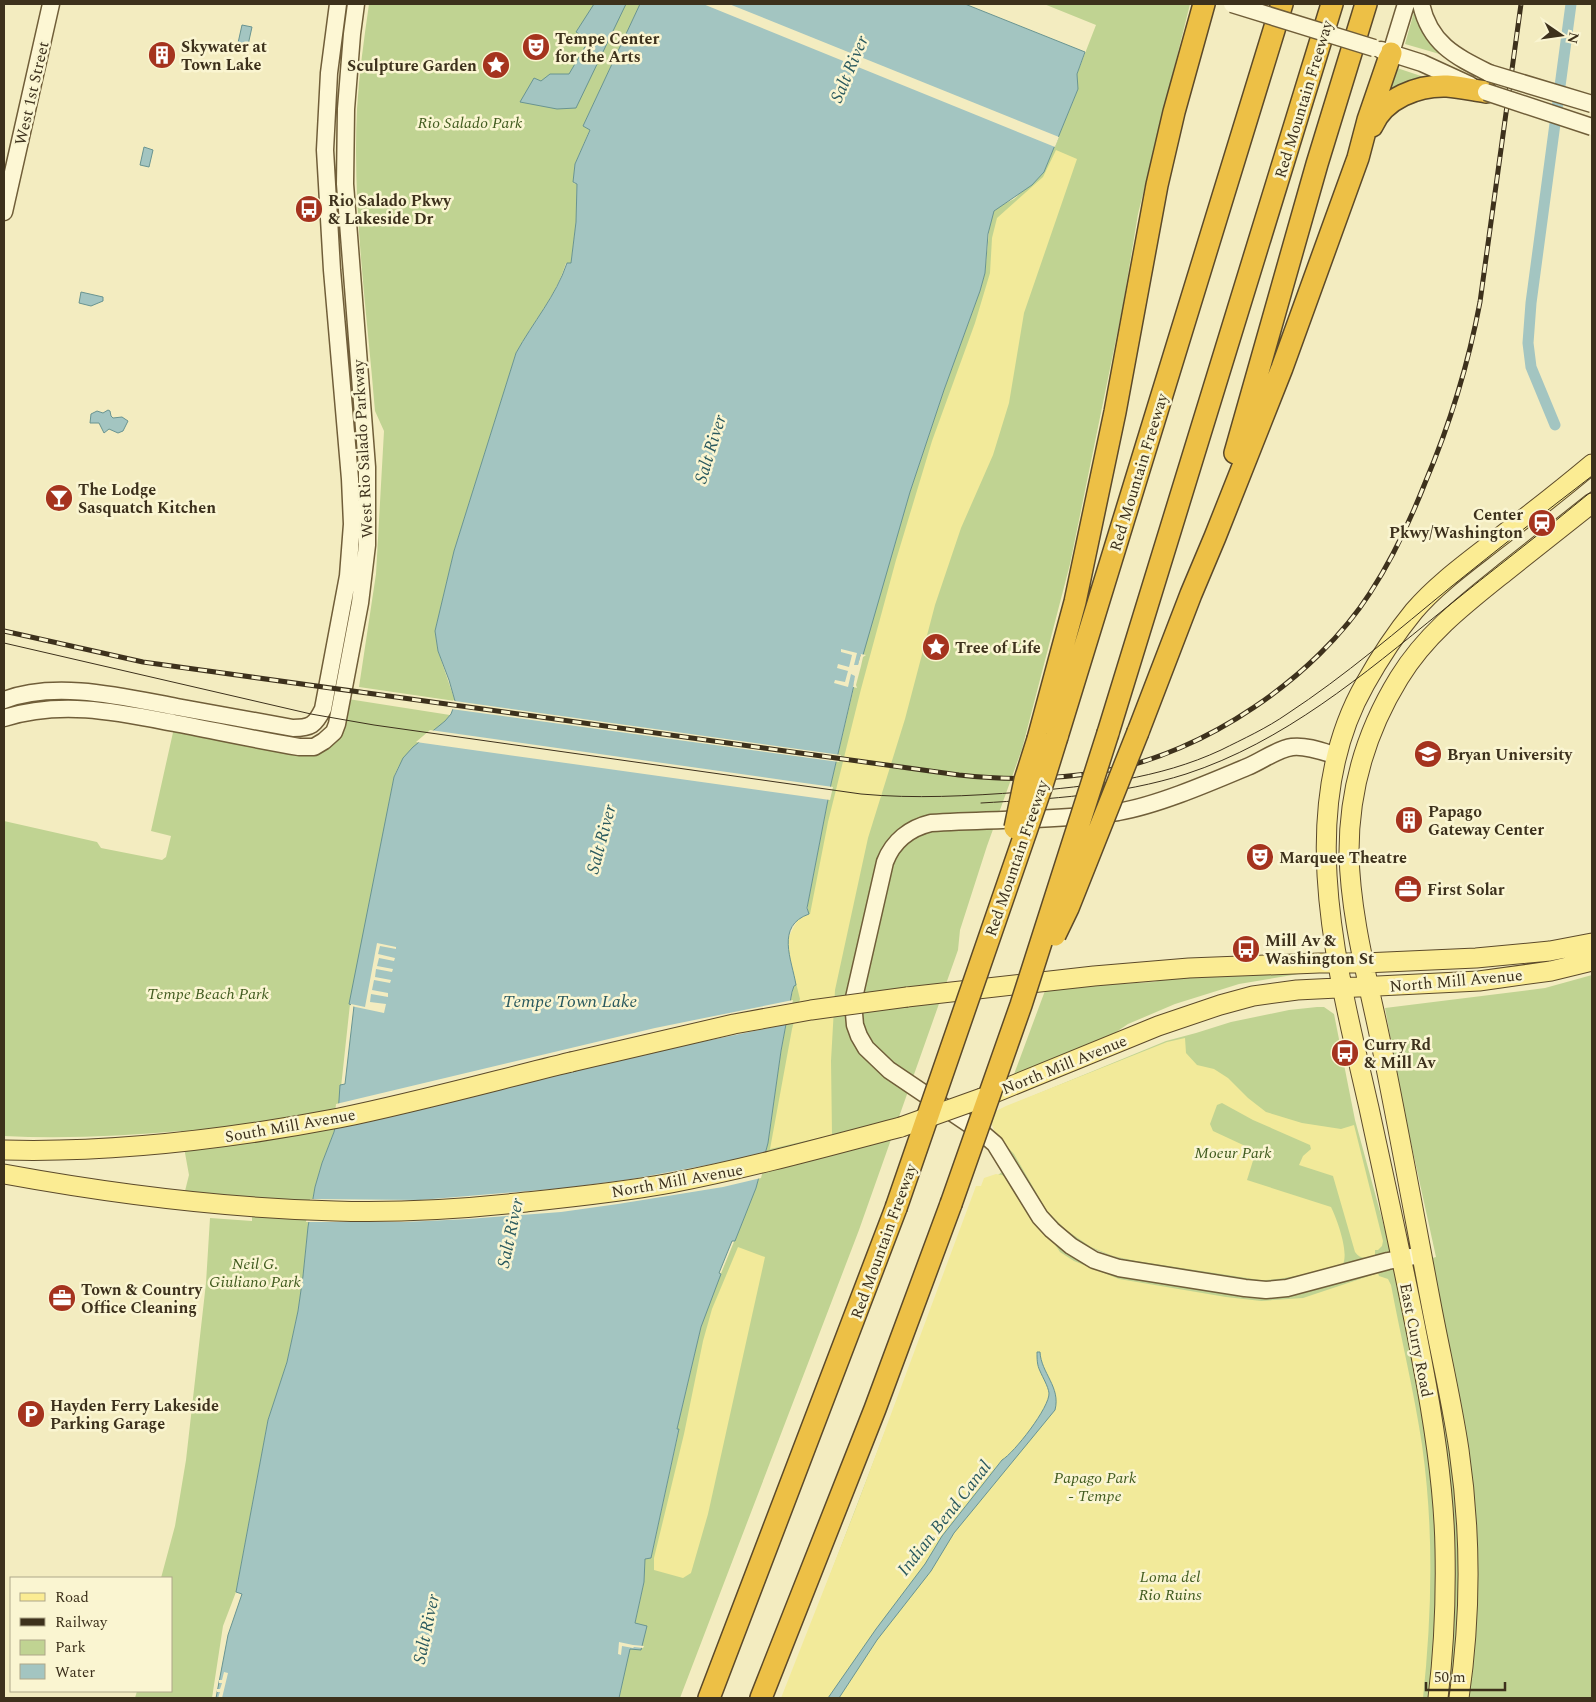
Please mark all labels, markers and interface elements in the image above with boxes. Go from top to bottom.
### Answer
north arrow [1536,10,1586,60]
street label: Red Mountain Freeway [1269,16,1340,181]
place label: Tempe Center for the Arts [555,27,659,69]
text: N [1562,30,1585,46]
water label: Salt River [823,31,876,107]
theatre icon: Tempe Center for the Arts [521,32,551,62]
place label: Skywater at Town Lake [181,35,267,77]
street label: West 1st Street [8,39,56,148]
building icon: Skywater at Town Lake [147,40,177,70]
place icon: Sculpture Garden [481,50,511,80]
place label: Sculpture Garden [347,54,477,78]
park label: Rio Salado Park [418,111,523,135]
place label: Rio Salado Pkwy & Lakeside Dr [328,189,452,231]
bus stop icon: Rio Salado Pkwy & Lakeside Dr [294,194,324,224]
street label: West Rio Salado Parkway [346,358,380,539]
street label: Red Mountain Freeway [1104,389,1175,554]
water label: Salt River [687,411,734,487]
place label: The Lodge Sasquatch Kitchen [78,478,216,520]
bar icon: The Lodge Sasquatch Kitchen [44,483,74,513]
place label: Center Pkwy/Washington [1389,503,1523,545]
station icon: Center Pkwy/Washington [1527,508,1557,538]
place icon: Tree of Life [921,632,951,662]
place label: Tree of Life [955,636,1041,660]
school or university icon: Bryan University [1413,739,1443,769]
place label: Bryan University [1447,743,1573,767]
street label: Red Mountain Freeway [979,776,1055,940]
place label: Papago Gateway Center [1428,800,1544,842]
water label: Salt River [579,801,624,877]
building icon: Papago Gateway Center [1394,805,1424,835]
theatre icon: Marquee Theatre [1245,842,1275,872]
place label: Marquee Theatre [1279,846,1407,870]
office icon: First Solar [1393,874,1423,904]
place label: First Solar [1427,878,1505,902]
place label: Mill Av & Washington St [1265,929,1374,971]
bus stop icon: Mill Av & Washington St [1231,934,1261,964]
street label: North Mill Avenue [1389,963,1524,999]
park label: Tempe Beach Park [147,982,270,1006]
water label: Tempe Town Lake [503,988,637,1015]
street label: North Mill Avenue [998,1029,1131,1101]
place label: Curry Rd & Mill Av [1364,1033,1437,1075]
bus stop icon: Curry Rd & Mill Av [1330,1038,1360,1068]
street label: South Mill Avenue [223,1103,357,1149]
park label: Moeur Park [1194,1141,1272,1165]
street label: North Mill Avenue [609,1158,745,1204]
street label: Red Mountain Freeway [845,1159,924,1323]
water label: Salt River [490,1195,531,1270]
park label: Neil G. Giuliano Park [209,1252,302,1294]
place label: Town & Country Office Cleaning [81,1278,204,1320]
street label: East Curry Road [1393,1281,1439,1399]
office icon: Town & Country Office Cleaning [47,1283,77,1313]
place label: Hayden Ferry Lakeside Parking Garage [50,1394,219,1436]
parking icon: Hayden Ferry Lakeside Parking Garage [16,1399,46,1429]
water label: Indian Bend Canal [891,1455,998,1582]
park label: Papago Park - Tempe [1054,1466,1137,1508]
park label: Loma del Rio Ruins [1138,1565,1202,1607]
legend [10,1577,172,1692]
text: Road [55,1586,89,1609]
water label: Salt River [406,1591,447,1666]
text: Railway [55,1611,108,1634]
text: Park [55,1636,86,1659]
scale bar [1426,1660,1505,1692]
text: Water [55,1661,95,1684]
text: 50 m [1434,1666,1466,1689]

